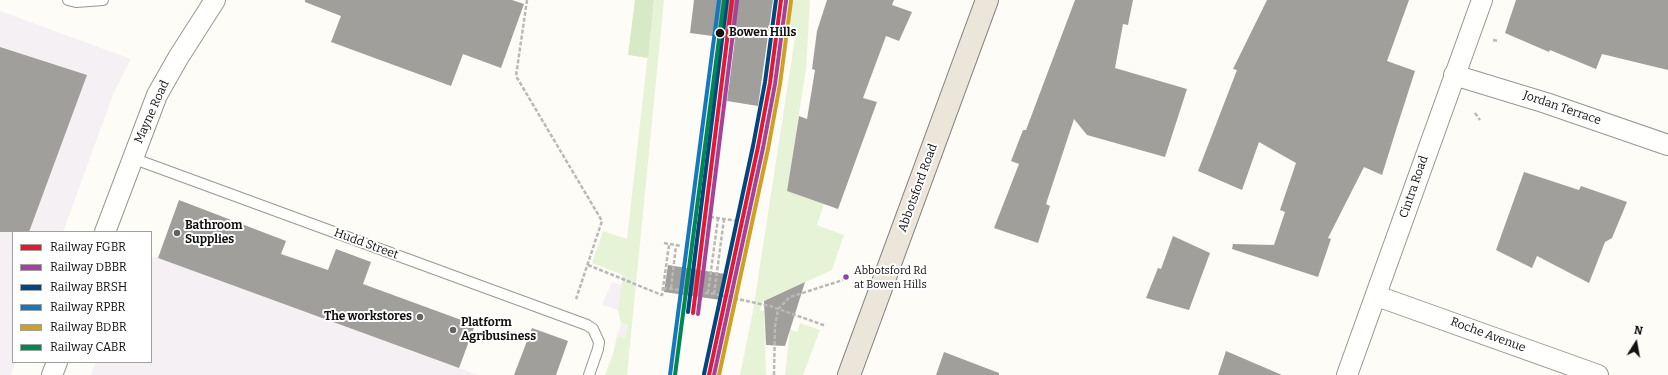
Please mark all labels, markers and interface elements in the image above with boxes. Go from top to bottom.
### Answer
place label: Bowen Hills [729,26,796,40]
marker: Bowen Hills [714,27,726,39]
street label: Mayne Road [132,78,172,146]
street label: Jordan Terrace [1521,88,1603,128]
street label: Abbotsford Road [895,142,941,234]
street label: Cintra Road [1397,154,1431,220]
place label: Bathroom Supplies [185,219,242,247]
street label: Hudd Street [332,226,400,262]
marker: Bathroom Supplies [172,228,182,238]
legend [12,231,152,363]
text: Railway FGBR [50,240,126,254]
text: Railway DBBR [50,260,127,274]
place label: Abbotsford Rd at Bowen Hills [854,264,927,290]
marker: Abbotsford Rd at Bowen Hills [841,272,851,282]
text: Railway BRSH [50,280,127,294]
text: Railway RPBR [50,300,125,314]
place label: The workstores [324,310,412,324]
marker: The workstores [415,312,425,322]
street label: Roche Avenue [1448,315,1528,355]
place label: Platform Agribusiness [461,316,536,344]
text: Railway BDBR [50,320,127,334]
north arrow [1616,323,1656,363]
text: N [1633,324,1644,338]
marker: Platform Agribusiness [448,325,458,335]
text: Railway CABR [50,340,126,354]

